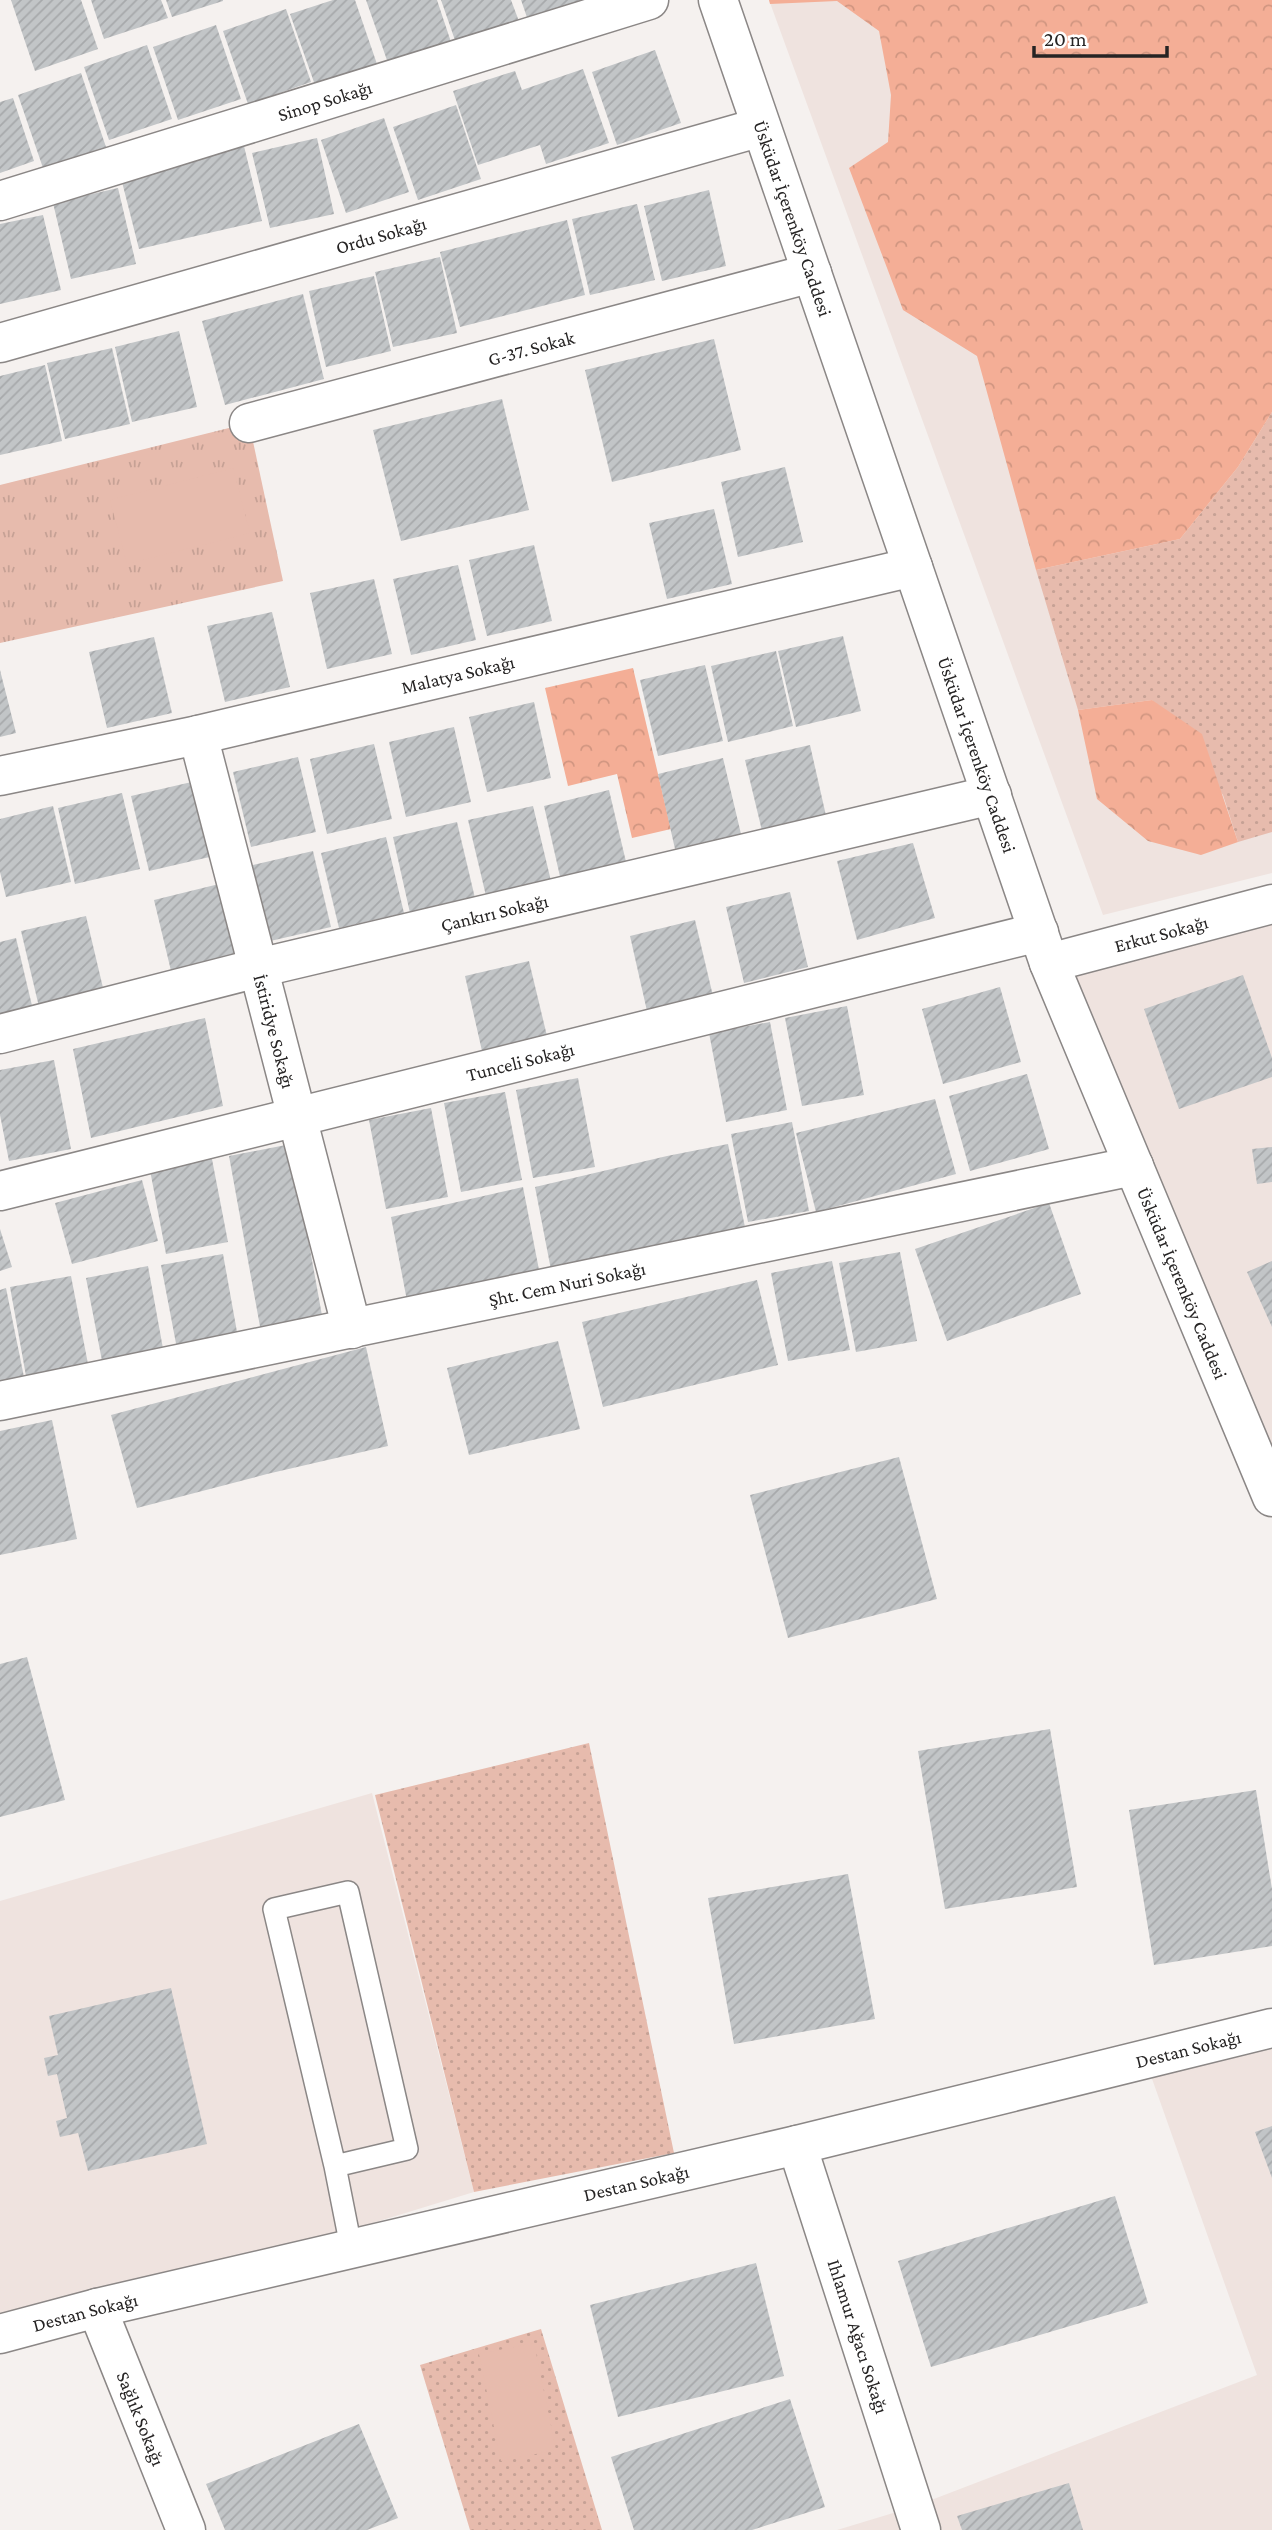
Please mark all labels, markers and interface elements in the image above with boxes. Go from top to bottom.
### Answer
scale bar [1034,14,1167,58]
text: 20 m [1044,27,1087,51]
street label: Sinop Sokağı [275,76,375,125]
street label: Üsküdar İçerenköy Caddesi [749,118,836,319]
street label: Ordu Sokağı [333,213,429,258]
street label: G-37. Sokak [486,327,578,370]
street label: Malatya Sokağı [399,651,517,698]
street label: Üsküdar İçerenköy Caddesi [934,654,1020,856]
street label: Çankırı Sokağı [438,890,550,936]
street label: Erkut Sokağı [1112,911,1210,956]
street label: İstiridye Sokağı [249,972,299,1091]
street label: Tunceli Sokağı [464,1038,576,1085]
street label: Üsküdar İçerenköy Caddesi [1133,1184,1232,1382]
street label: Şht. Cem Nuri Sokağı [487,1258,647,1310]
street label: Destan Sokağı [1134,2026,1243,2072]
street label: Destan Sokağı [582,2161,691,2205]
street label: Ihlamur Ağacı Sokağı [824,2257,893,2416]
street label: Destan Sokağı [30,2289,140,2336]
street label: Sağlık Sokağı [113,2368,169,2469]

